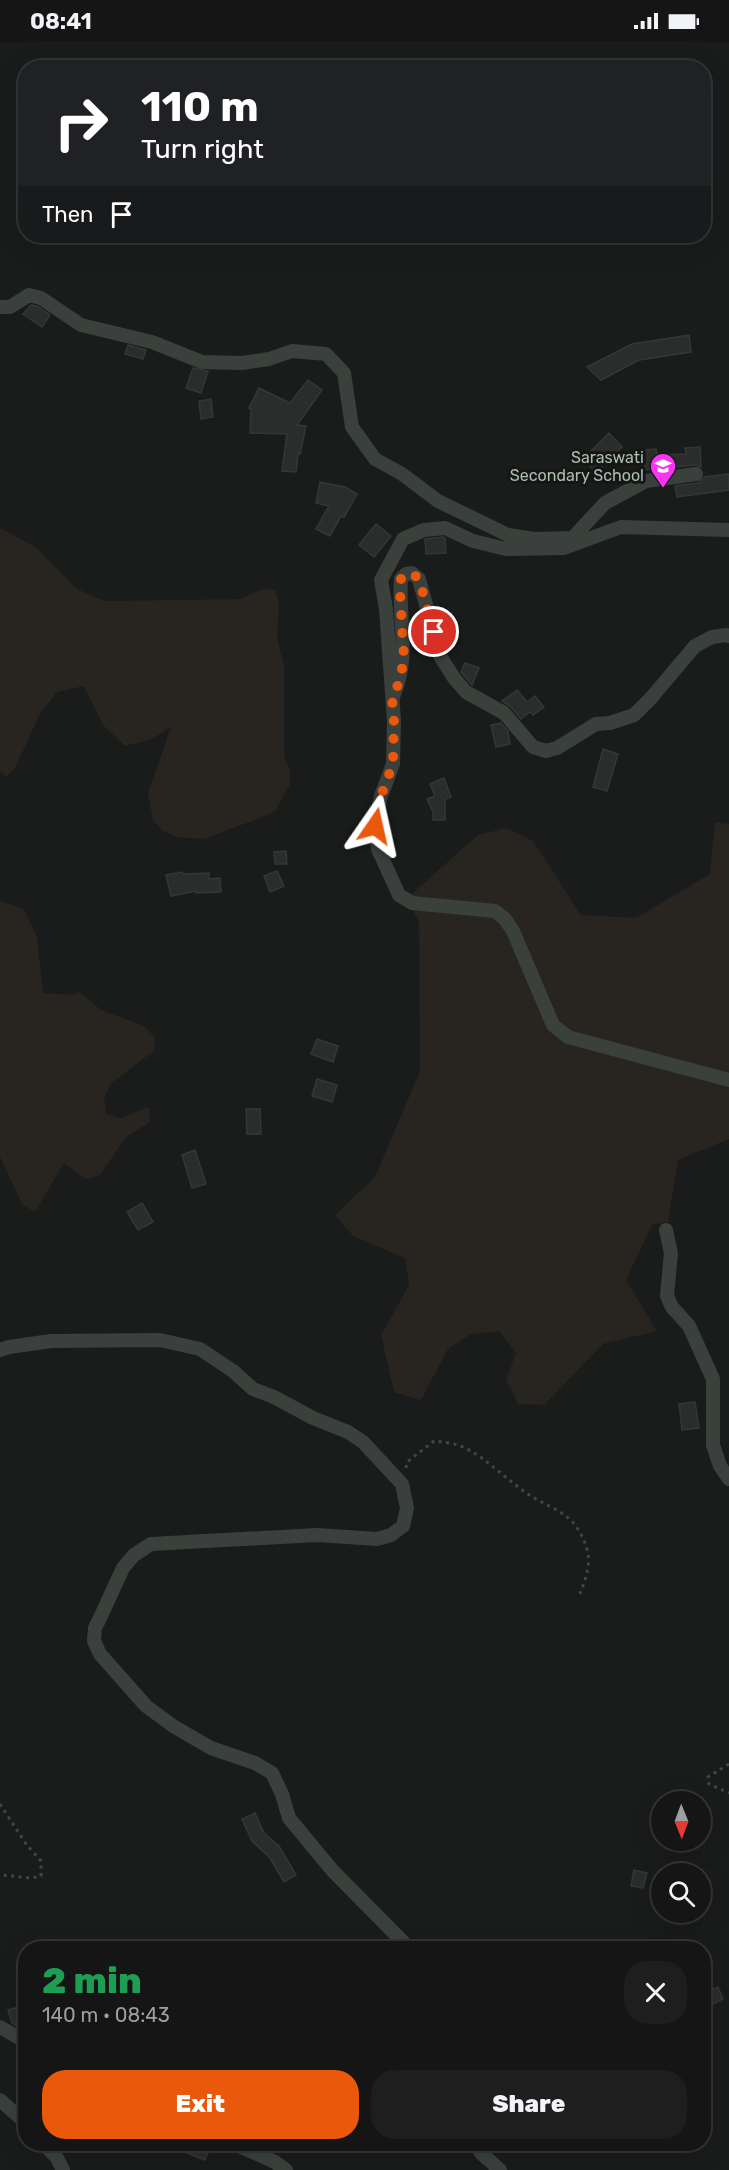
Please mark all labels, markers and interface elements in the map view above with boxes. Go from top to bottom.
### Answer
text: 08:41 [30,8,92,35]
text: 110 m [141,82,259,132]
icon: right [42,84,120,162]
text: Turn right [141,133,264,165]
icon: arrive [105,198,138,231]
text: Then [42,201,93,228]
place label: Saraswati Secondary School [510,448,644,485]
school or university icon: Saraswati Secondary School [648,451,678,489]
pin [408,606,459,657]
icon: arrive [417,615,450,648]
position arrow [343,794,407,858]
north arrow [651,1791,711,1851]
map controls [651,1791,711,1923]
button: search [651,1863,711,1923]
text: 2 min [42,1959,142,2002]
button: close [624,1961,687,2024]
text: 140 m · 08:43 [42,2003,170,2027]
button: Exit [42,2070,359,2139]
button: Share [371,2070,687,2139]

